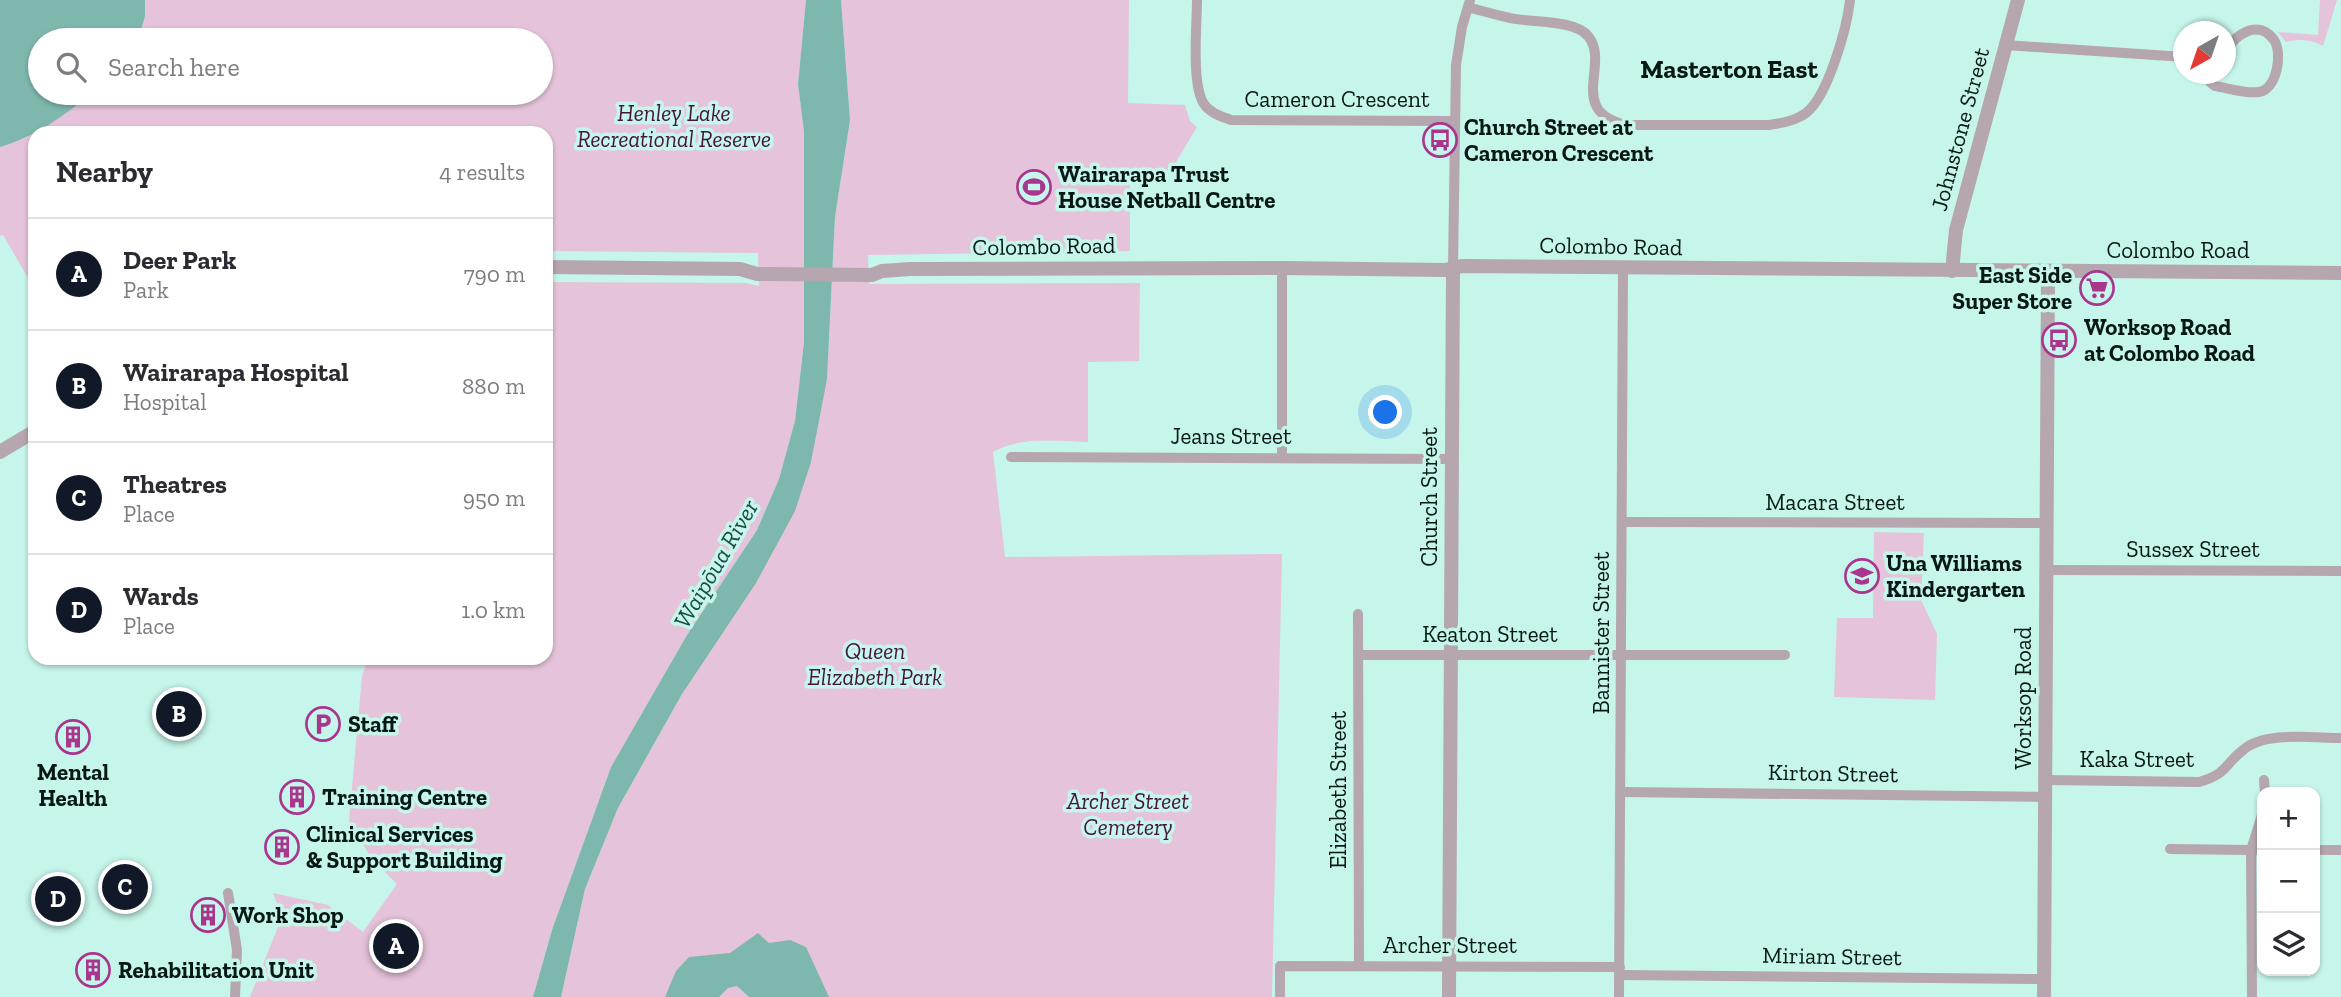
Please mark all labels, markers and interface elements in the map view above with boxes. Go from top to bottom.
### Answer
north arrow [2173,21,2236,84]
search box [28,28,553,105]
street label: Johnstone Street [1925,44,1995,214]
icon: search [52,48,90,86]
text: Search here [108,51,240,83]
district label: Masterton East [1640,53,1819,85]
street label: Cameron Crescent [1244,85,1430,113]
park label: Henley Lake Recreational Reserve [577,99,771,153]
place label: Church Street at Cameron Crescent [1464,113,1654,167]
bus stop icon: Church Street at Cameron Crescent [1421,121,1459,159]
text: Nearby [56,154,153,190]
text: 4 results [439,158,525,186]
place label: Wairarapa Trust House Netball Centre [1058,160,1275,214]
sports icon: Wairarapa Trust House Netball Centre [1015,168,1053,206]
street label: Colombo Road [972,231,1116,261]
street label: Colombo Road [1539,231,1683,261]
street label: Colombo Road [2106,236,2250,264]
text: Deer Park [123,244,236,276]
text: A [71,260,87,288]
text: 790 m [464,260,525,288]
place label: East Side Super Store [1952,261,2072,315]
supermarket icon: East Side Super Store [2078,269,2116,307]
text: Park [123,276,169,304]
place label: Worksop Road at Colombo Road [2084,313,2255,367]
bus stop icon: Worksop Road at Colombo Road [2040,321,2078,359]
text: Wairarapa Hospital [123,356,349,388]
text: B [72,372,86,400]
text: 880 m [462,372,525,400]
text: Hospital [123,388,207,416]
your location [1368,395,1402,429]
street label: Jeans Street [1171,422,1292,450]
street label: Church Street [1415,427,1443,567]
text: Theatres [123,468,227,500]
text: C [72,484,86,512]
text: 950 m [463,484,525,512]
street label: Macara Street [1765,488,1905,516]
water label: Waipōua River [667,494,764,633]
text: Place [123,500,175,528]
street label: Sussex Street [2126,535,2260,563]
place label: Una Williams Kindergarten [1886,549,2025,603]
street label: Bannister Street [1587,551,1615,714]
school or university icon: Una Williams Kindergarten [1843,557,1881,595]
text: Wards [123,580,199,612]
text: D [71,596,87,624]
text: 1.0 km [461,596,525,624]
text: Place [123,612,175,640]
street label: Keaton Street [1422,620,1558,648]
street label: Worksop Road [2009,626,2037,769]
park label: Queen Elizabeth Park [808,637,942,691]
pin: B [156,688,202,740]
parking icon: Staff [304,705,342,743]
place label: Staff [348,710,399,738]
street label: Elizabeth Street [1324,711,1352,869]
building icon: Mental Health [54,718,92,756]
street label: Kaka Street [2080,745,2195,773]
place label: Mental Health [37,758,110,812]
street label: Kirton Street [1768,758,1899,788]
building icon: Training Centre [278,778,316,816]
place label: Training Centre [322,783,487,811]
park label: Archer Street Cemetery [1066,787,1189,841]
map controls [2257,787,2320,976]
button: + [2257,787,2320,850]
place label: Clinical Services & Support Building [306,820,503,874]
building icon: Clinical Services & Support Building [263,828,301,866]
button: − [2257,850,2320,913]
pin: C [102,861,148,913]
pin: D [35,873,81,925]
building icon: Work Shop [189,896,227,934]
place label: Work Shop [232,901,344,929]
button: layers [2257,913,2320,976]
pin: A [373,920,419,972]
street label: Archer Street [1383,931,1517,959]
street label: Miriam Street [1762,941,1902,971]
building icon: Rehabilitation Unit [74,951,112,989]
place label: Rehabilitation Unit [118,956,315,984]

